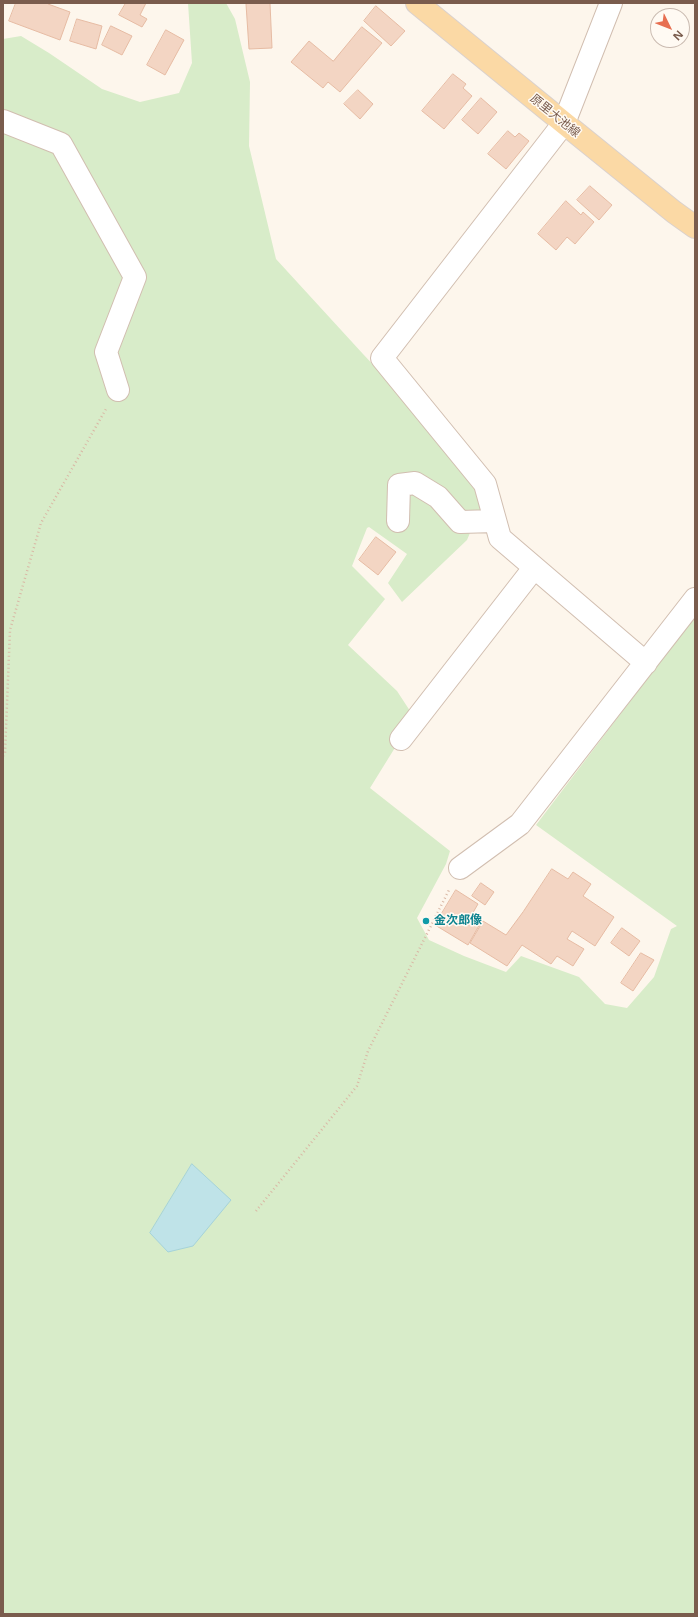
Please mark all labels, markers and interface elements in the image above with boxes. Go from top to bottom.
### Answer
north arrow [650,8,690,48]
text: N [670,27,687,44]
street label: 原里大池線 [527,92,583,140]
place label: 金次郎像 [434,914,482,928]
marker: 金次郎像 [421,916,431,926]

